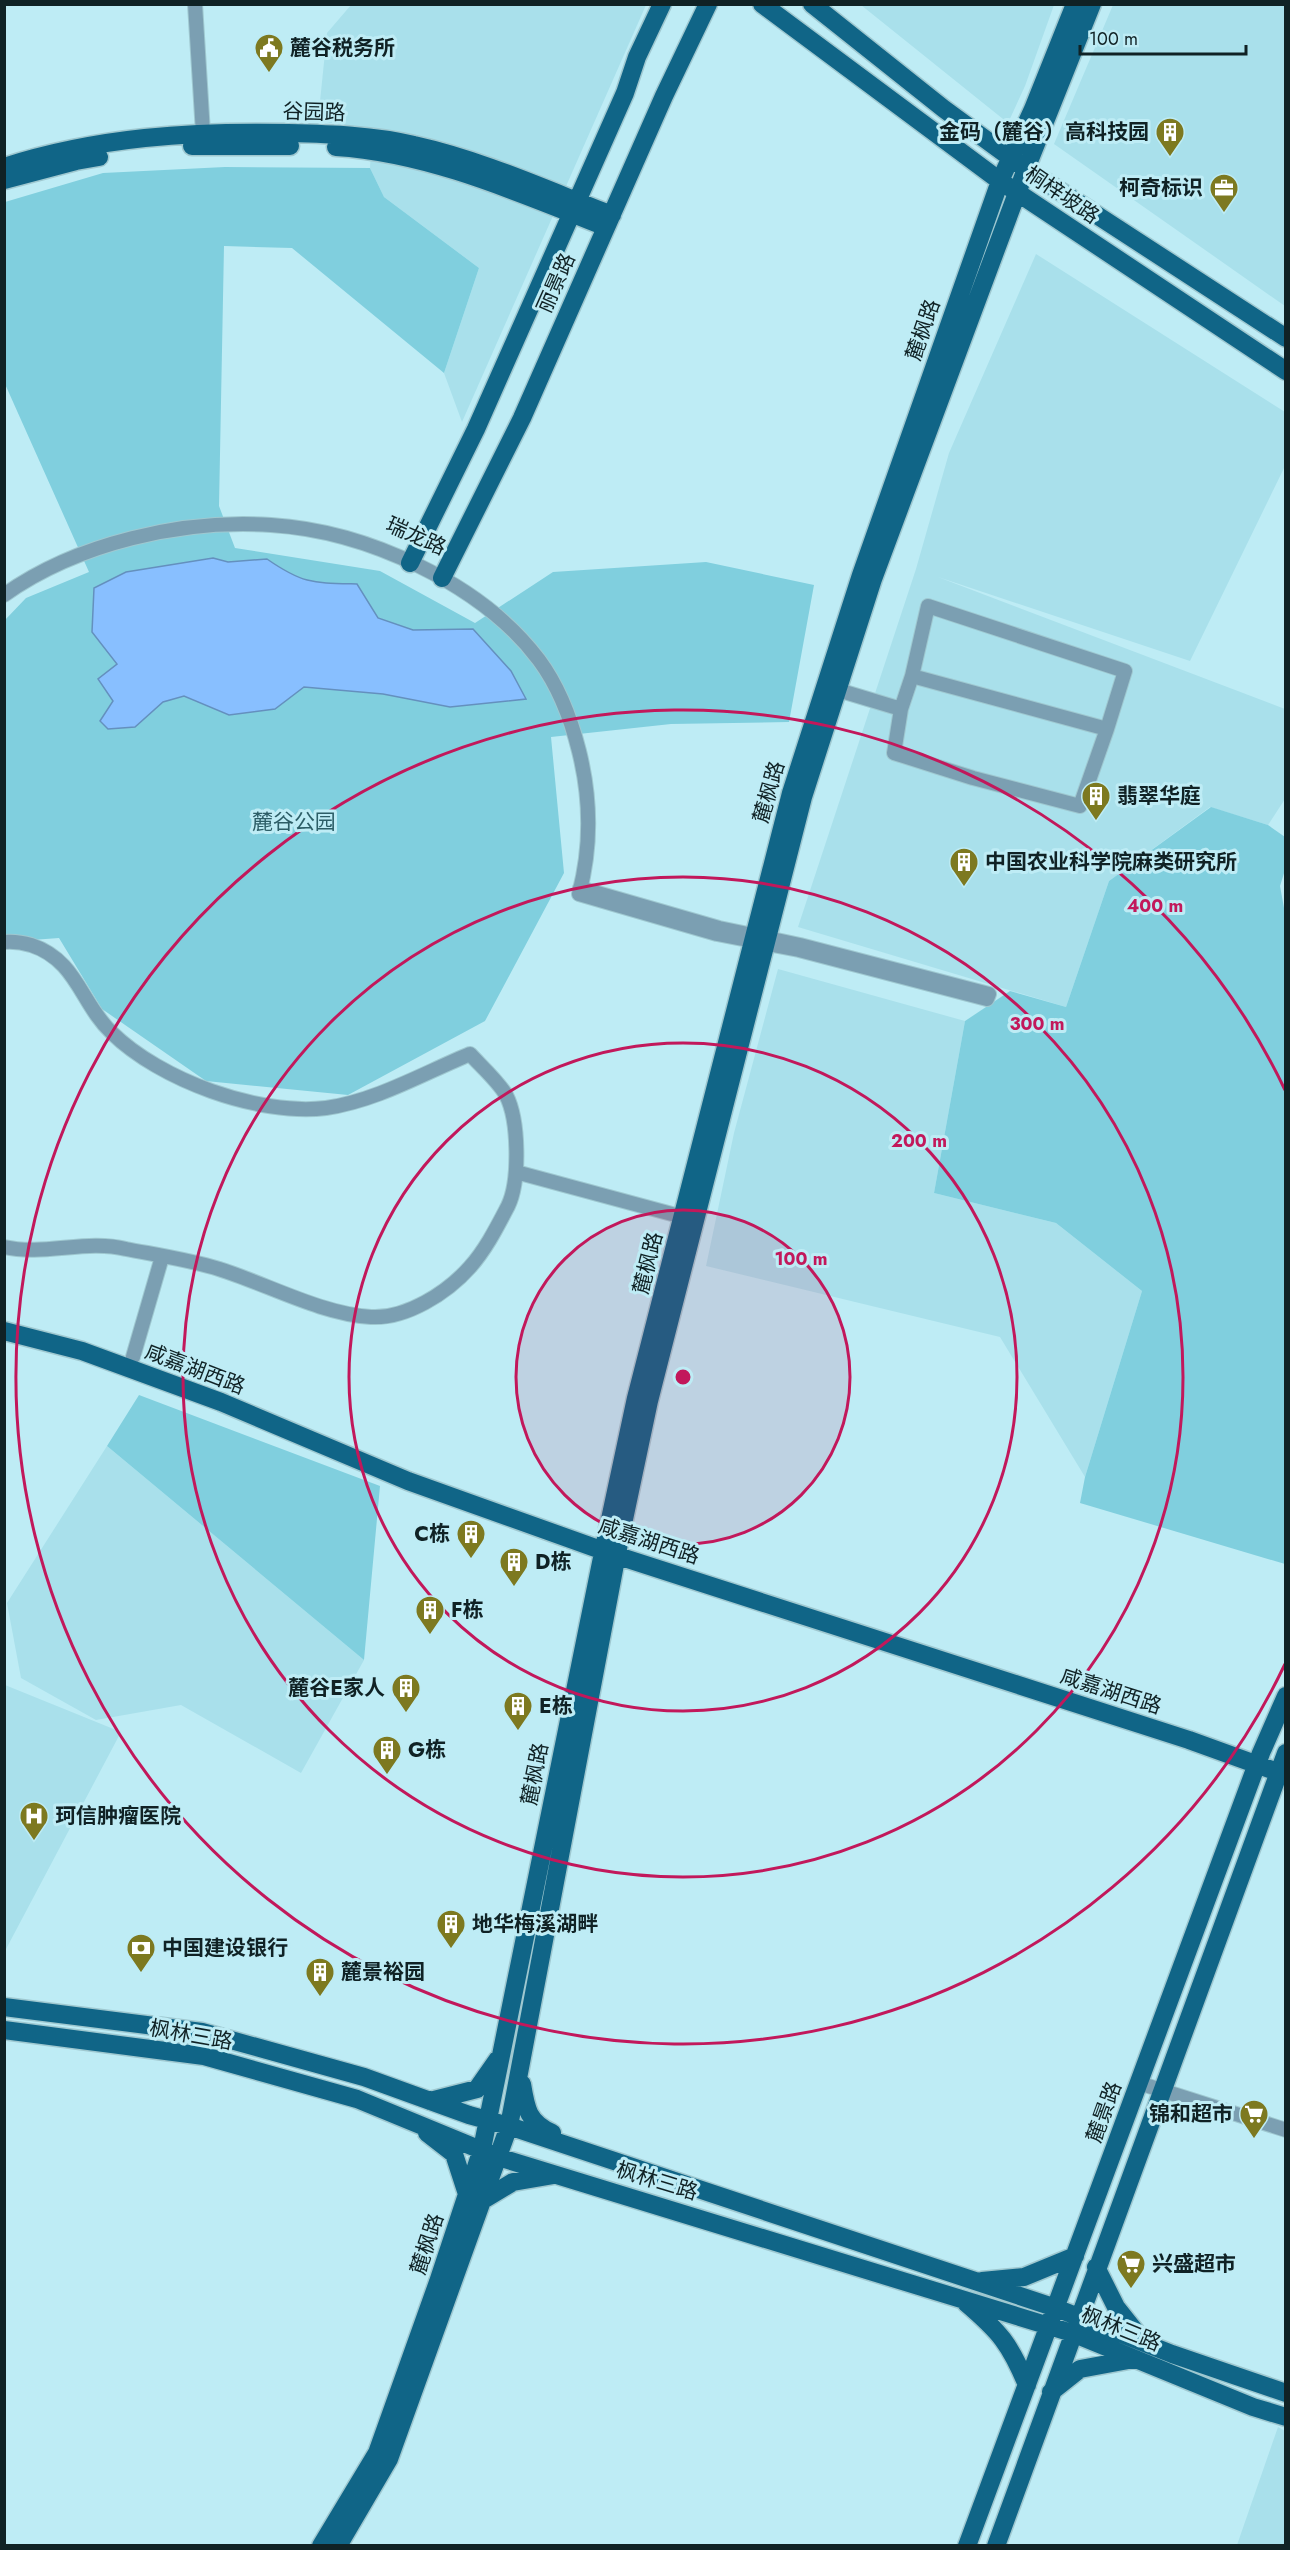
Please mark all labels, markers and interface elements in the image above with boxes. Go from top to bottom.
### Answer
scale bar [1080,18,1246,56]
text: 100 m [1089,26,1138,52]
public building icon: 麓谷税务所 [253,32,285,74]
place label: 麓谷税务所 [290,33,395,63]
street label: 谷园路 [282,96,346,128]
building icon: 金码（麓谷）高科技园 [1154,116,1186,158]
place label: 金码（麓谷）高科技园 [939,117,1149,147]
street label: 桐梓坡路 [1019,159,1105,231]
office icon: 柯奇标识 [1208,172,1240,214]
place label: 柯奇标识 [1119,173,1203,203]
street label: 丽景路 [529,248,583,318]
street label: 麓枫路 [899,295,947,365]
street label: 瑞龙路 [381,509,451,563]
street label: 麓枫路 [746,758,792,826]
building icon: 翡翠华庭 [1080,780,1112,822]
place label: 翡翠华庭 [1117,781,1201,811]
park label: 麓谷公园 [252,807,336,837]
building icon: 中国农业科学院麻类研究所 [948,846,980,888]
place label: 中国农业科学院麻类研究所 [985,847,1237,877]
text: 400 m [1127,893,1183,919]
text: 300 m [1009,1011,1065,1037]
text: 200 m [891,1128,947,1154]
street label: 麓枫路 [626,1229,670,1297]
text: 100 m [774,1246,828,1272]
street label: 咸嘉湖西路 [141,1336,249,1402]
centre of rings [673,1367,693,1387]
street label: 咸嘉湖西路 [594,1511,704,1571]
building icon: C栋 [455,1518,487,1560]
place label: C栋 [414,1519,450,1549]
building icon: D栋 [498,1546,530,1588]
place label: D栋 [535,1547,571,1577]
building icon: F栋 [414,1594,446,1636]
place label: F栋 [451,1595,484,1625]
street label: 咸嘉湖西路 [1056,1661,1166,1721]
building icon: 麓谷E家人 [390,1672,422,1714]
place label: 麓谷E家人 [288,1673,385,1703]
building icon: E栋 [502,1690,534,1732]
place label: E栋 [539,1691,573,1721]
building icon: G栋 [371,1734,403,1776]
place label: G栋 [408,1735,446,1765]
street label: 麓枫路 [514,1740,556,1808]
hospital icon: 珂信肿瘤医院 [18,1800,50,1842]
place label: 珂信肿瘤医院 [55,1801,181,1831]
building icon: 地华梅溪湖畔 [435,1908,467,1950]
place label: 地华梅溪湖畔 [472,1909,598,1939]
bank icon: 中国建设银行 [125,1932,157,1974]
place label: 中国建设银行 [162,1933,288,1963]
building icon: 麓景裕园 [304,1956,336,1998]
place label: 麓景裕园 [341,1957,425,1987]
street label: 枫林三路 [147,2013,235,2057]
street label: 麓景路 [1079,2077,1129,2147]
supermarket icon: 锦和超市 [1238,2098,1270,2140]
place label: 锦和超市 [1149,2099,1233,2129]
street label: 枫林三路 [612,2154,702,2208]
street label: 麓枫路 [403,2209,451,2279]
supermarket icon: 兴盛超市 [1115,2248,1147,2290]
place label: 兴盛超市 [1152,2249,1236,2279]
street label: 枫林三路 [1076,2299,1166,2359]

